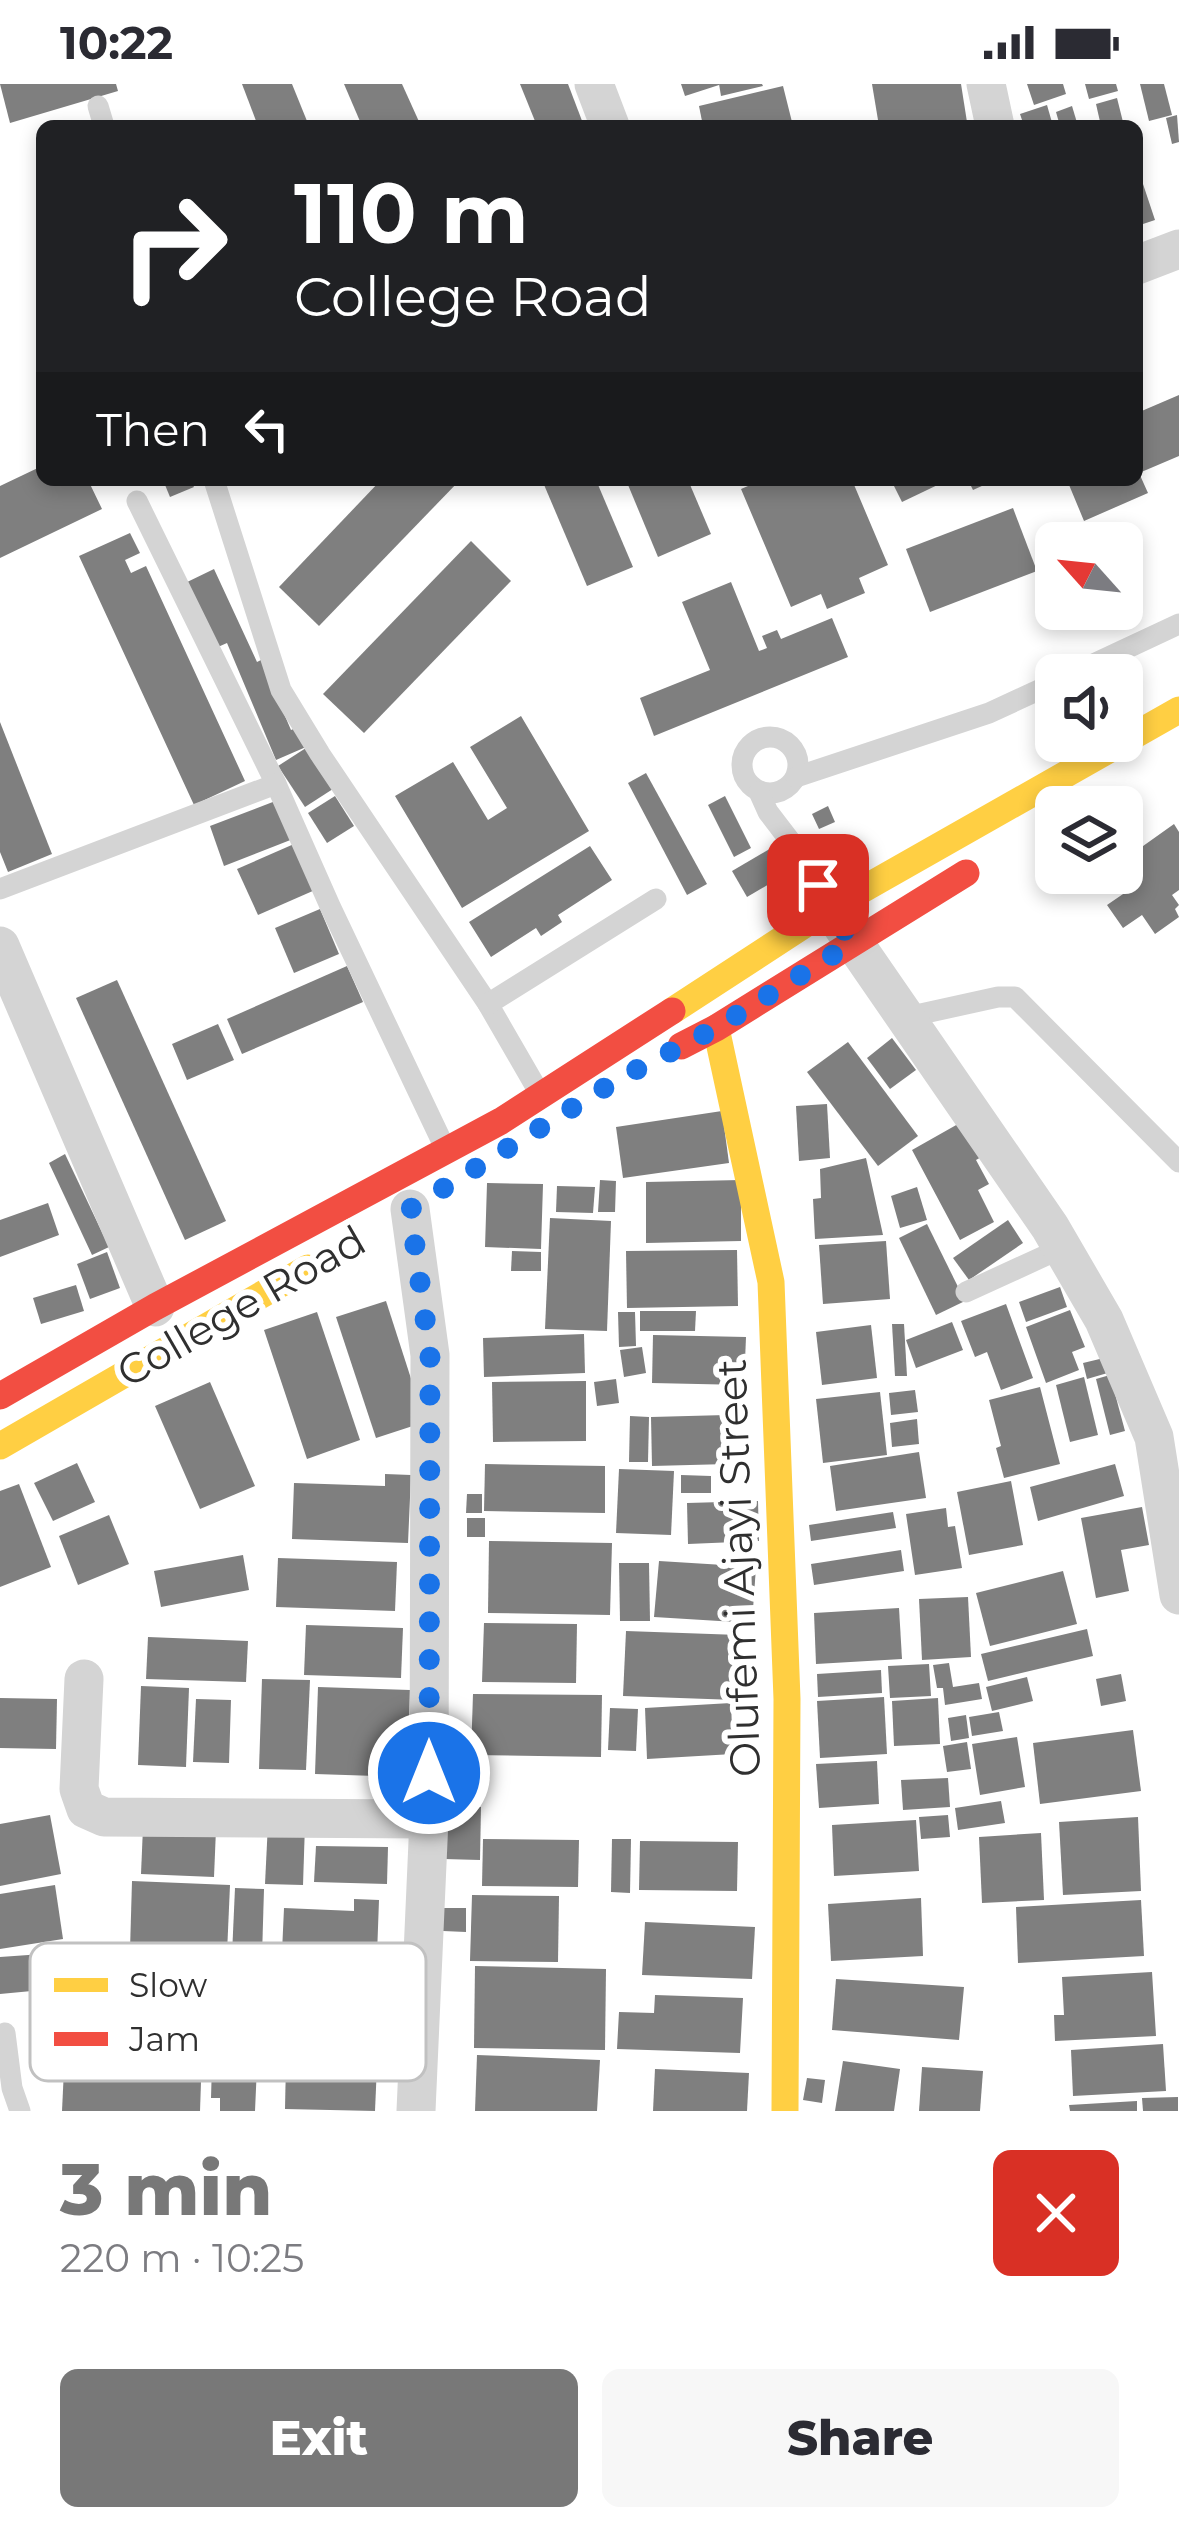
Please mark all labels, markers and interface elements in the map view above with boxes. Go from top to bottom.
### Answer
text: 10:22 [60,15,173,70]
text: 110 m [294,162,529,264]
icon: right [96,168,252,324]
text: College Road [294,264,652,330]
icon: left [234,396,300,462]
text: Then [96,402,210,457]
north arrow [1035,522,1143,630]
map controls [1035,522,1143,894]
button: sound [1035,654,1143,762]
button: layers [1035,786,1143,894]
pin [767,834,869,936]
icon: arrive [785,852,851,918]
street label: College Road [108,1214,374,1398]
street label: Olufemi Ajayi Street [705,1358,771,1778]
position arrow [366,1710,492,1836]
legend [30,1943,426,2081]
text: Slow [129,1965,207,2005]
text: Jam [128,2019,200,2059]
text: 3 min [60,2145,272,2233]
button: close [993,2150,1119,2276]
text: 220 m · 10:25 [60,2234,304,2282]
button: Exit [60,2369,578,2507]
button: Share [602,2369,1119,2507]

